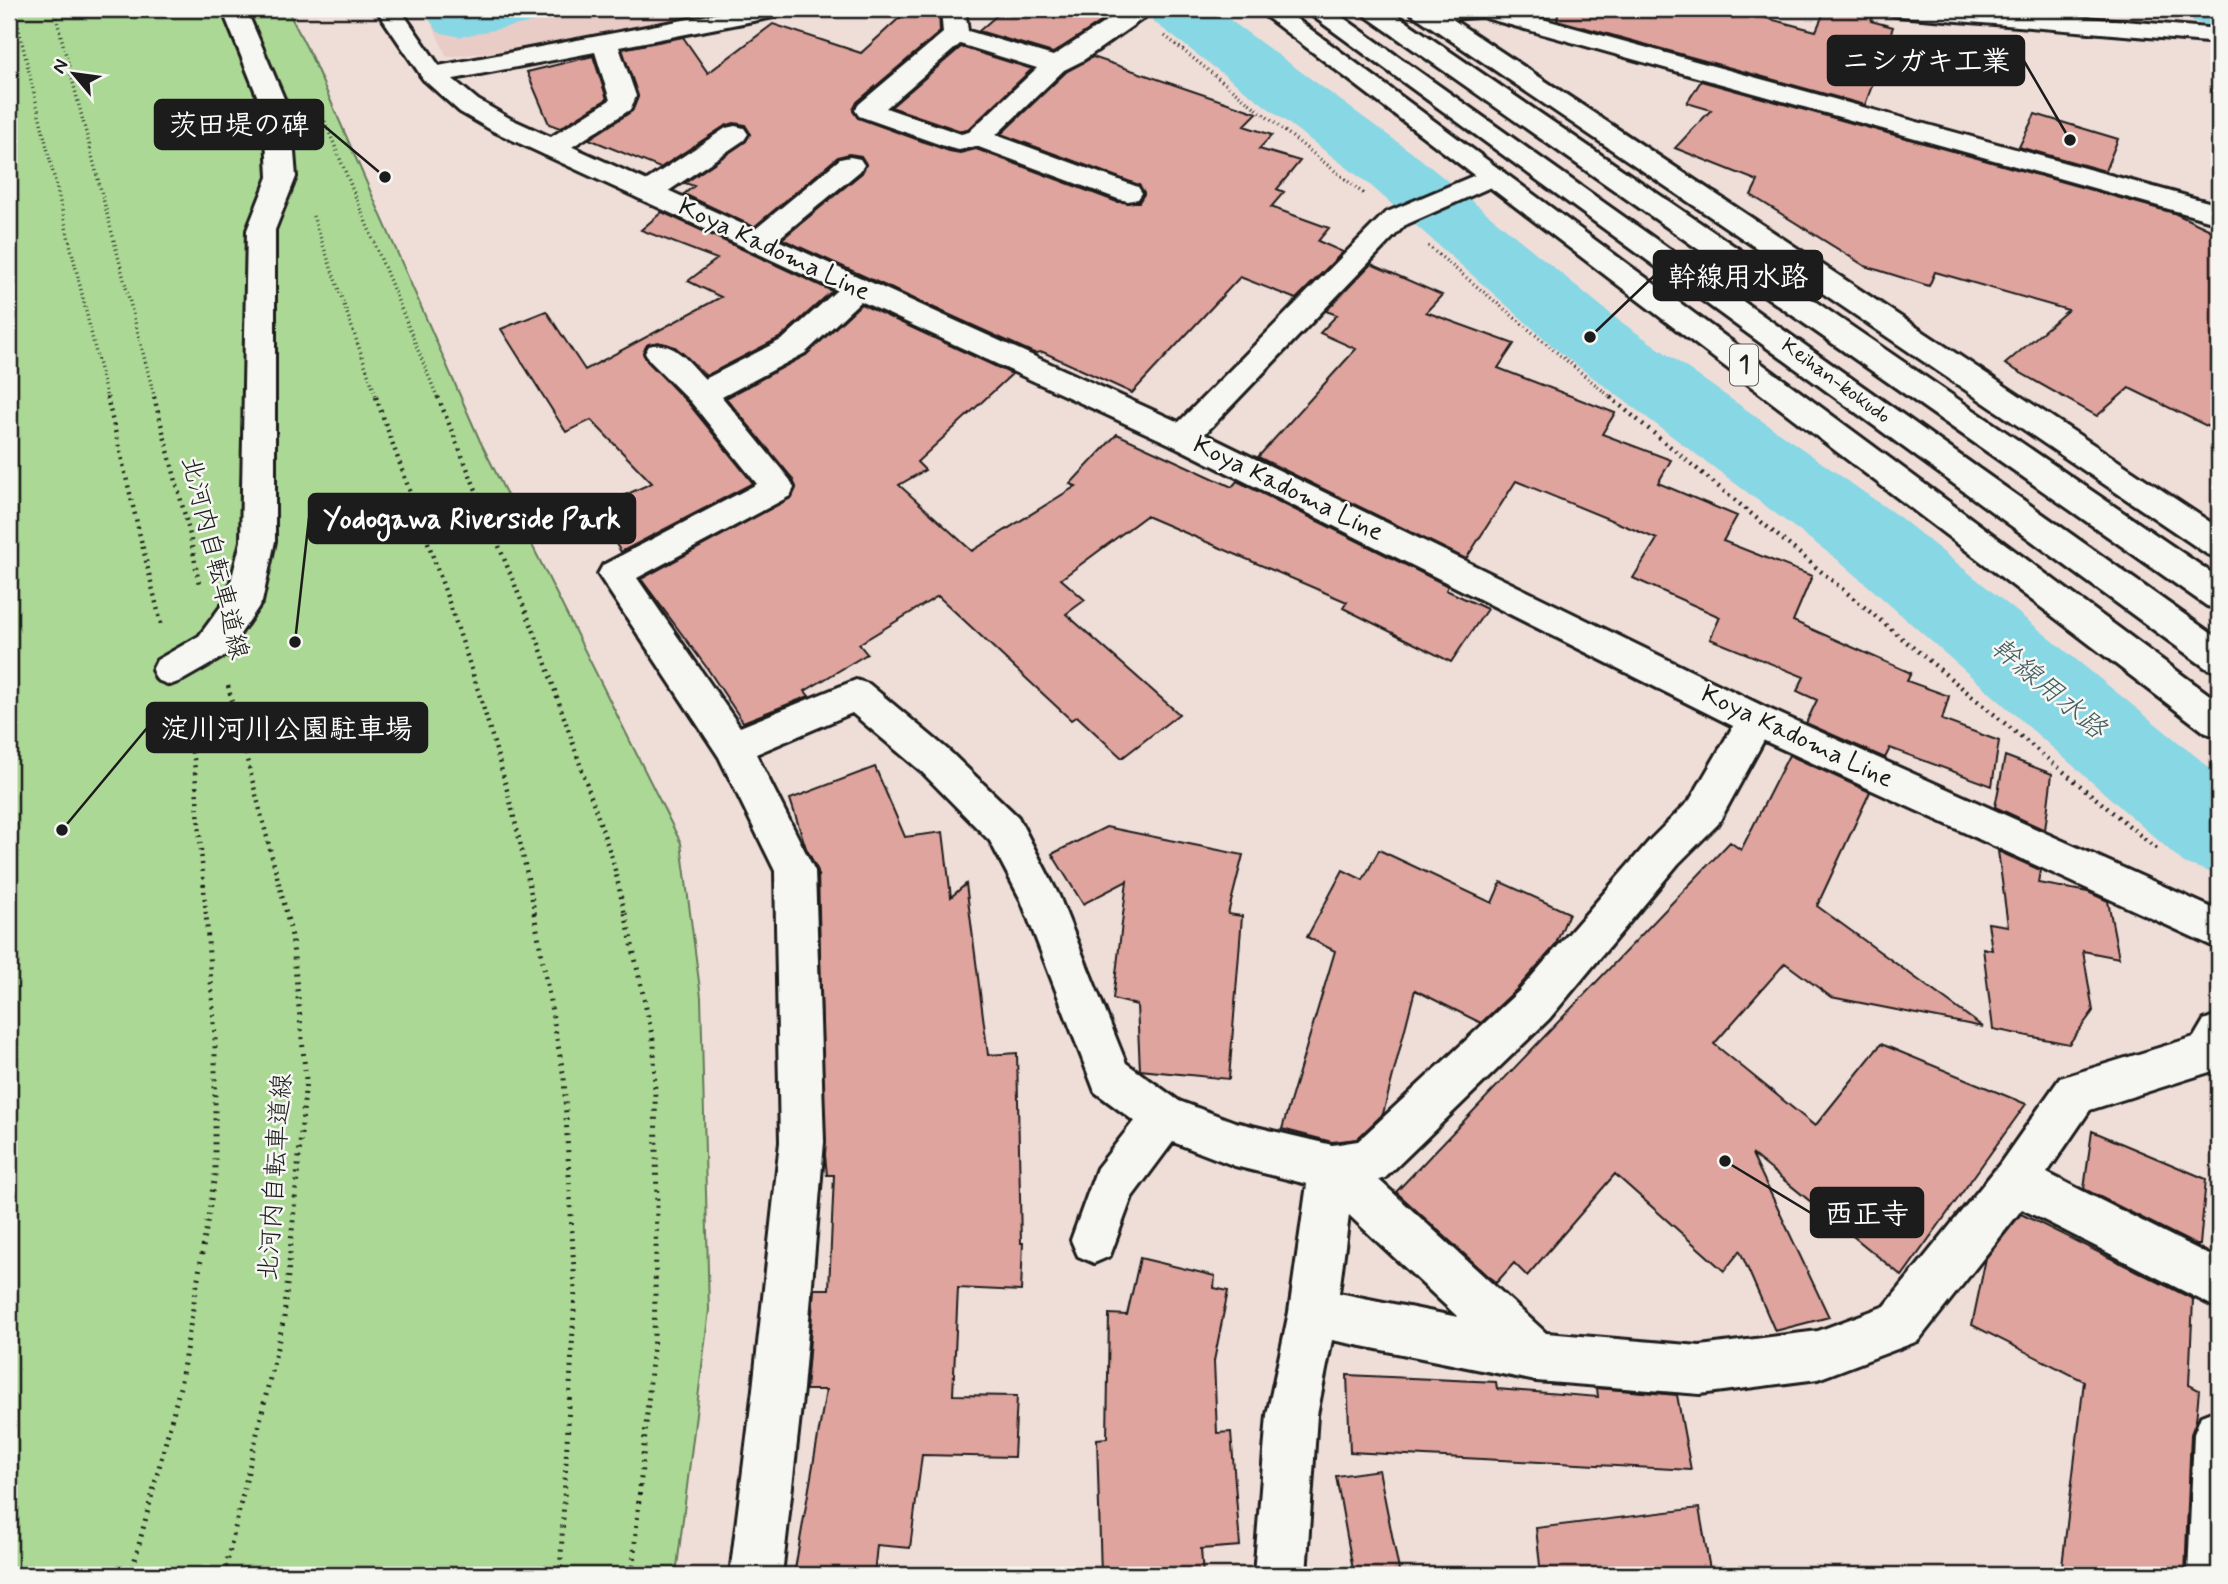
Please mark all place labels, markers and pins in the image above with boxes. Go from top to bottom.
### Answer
callout: ニシガキ工業 [1828,36,2024,85]
callout: 茨田堤の碑 [155,100,323,149]
callout: 幹線用水路 [1654,251,1822,300]
callout: Yodogawa Riverside Park [309,494,635,543]
callout: 淀川河川公園駐車場 [147,703,427,752]
callout: 西正寺 [1811,1188,1923,1237]

